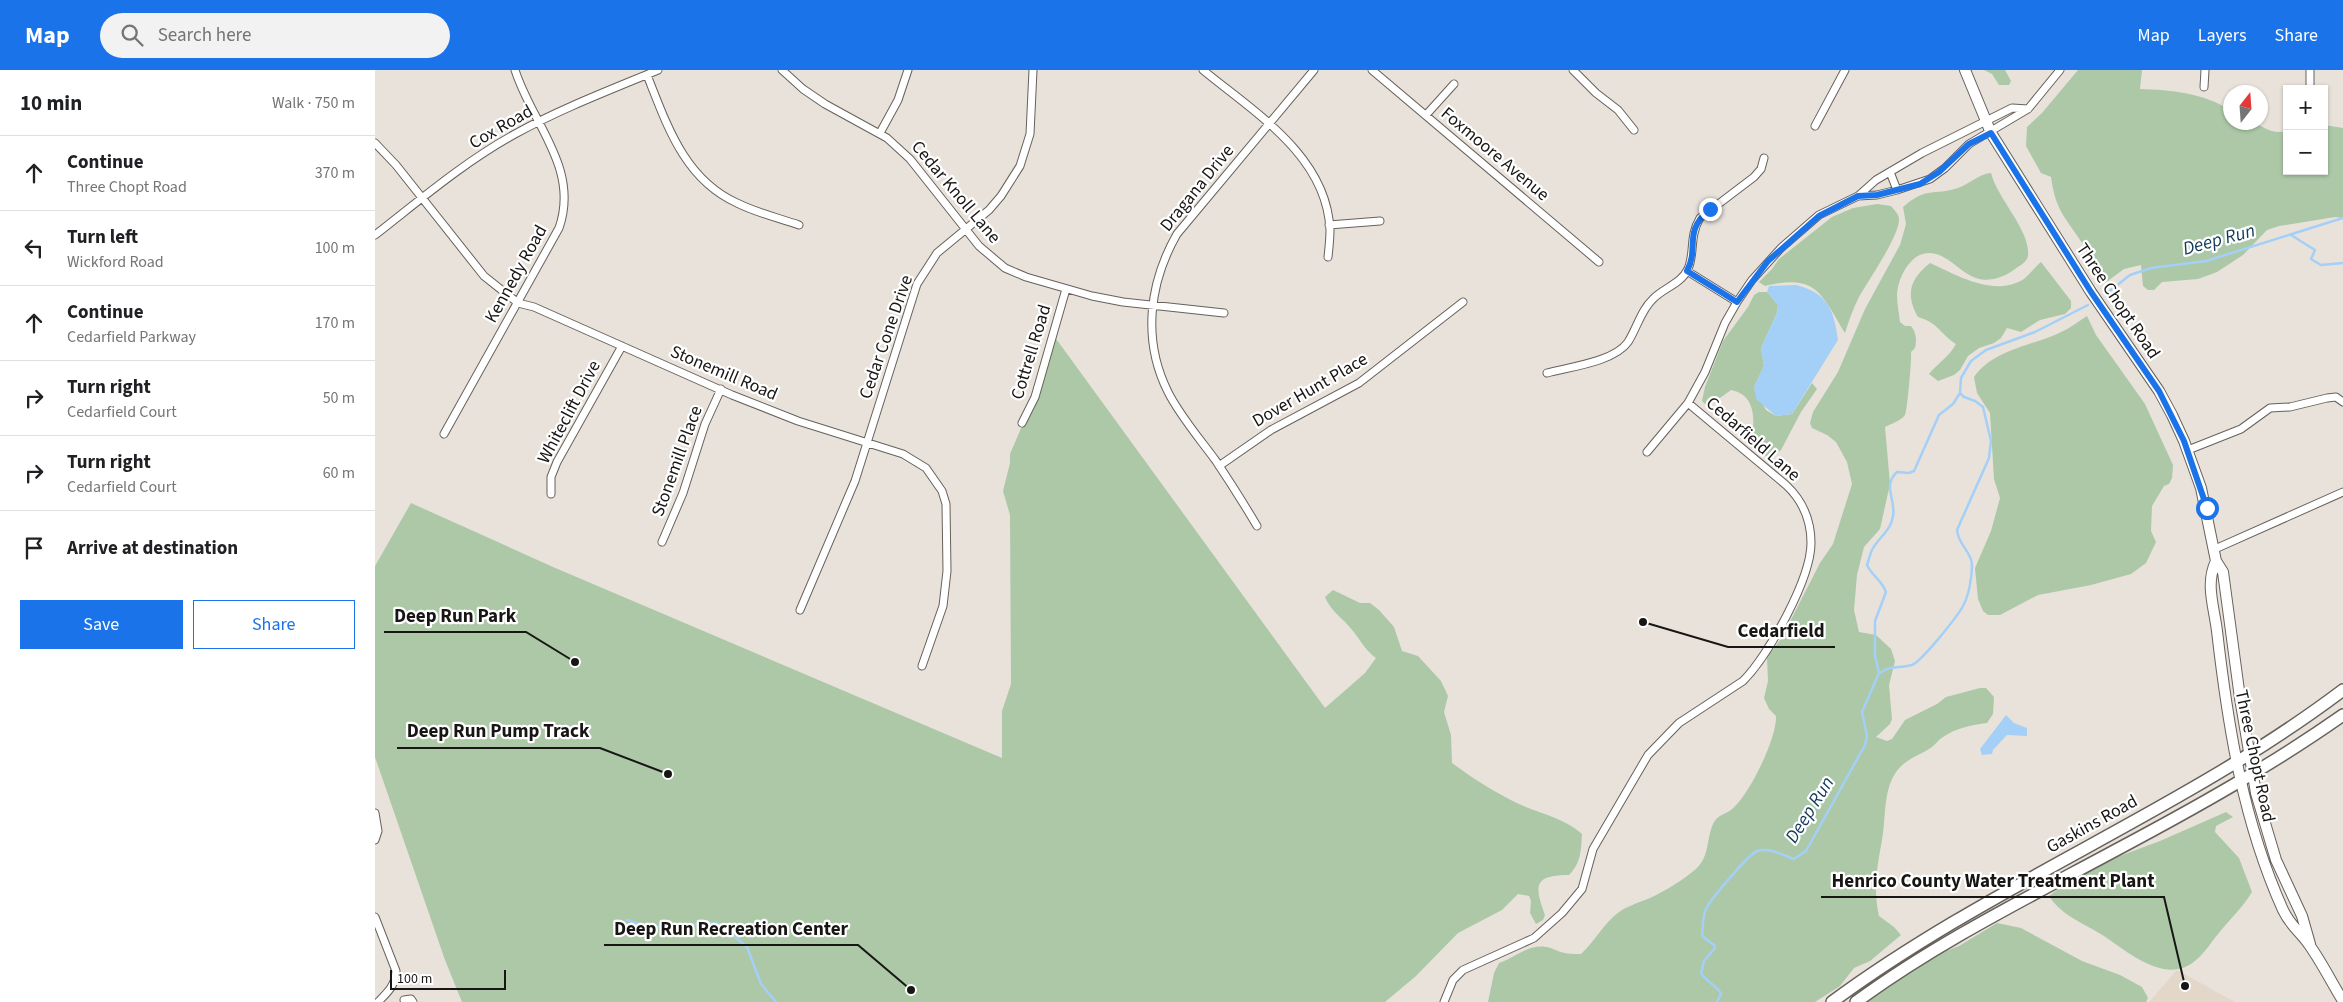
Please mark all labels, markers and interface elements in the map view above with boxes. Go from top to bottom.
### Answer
search box [100,13,450,58]
text: Map [25,18,70,53]
icon: search [118,21,146,49]
text: Search here [158,22,251,49]
text: Map [2138,23,2170,48]
text: Layers [2198,23,2247,48]
text: Share [2275,23,2318,48]
north arrow [2223,85,2268,130]
map controls [2283,85,2328,175]
button: + [2283,85,2328,130]
text: 10 min [20,88,82,118]
text: Walk · 750 m [272,92,355,114]
street label: Cox Road [464,99,538,155]
street label: Foxmoore Avenue [1435,101,1555,207]
button: − [2283,130,2328,175]
street label: Cedar Knoll Lane [905,135,1007,249]
street label: Dragana Drive [1154,139,1240,237]
text: Continue [67,149,144,176]
icon: ahead [20,159,48,187]
text: 370 m [315,162,355,184]
text: Three Chopt Road [67,176,187,198]
route end [1699,198,1722,221]
water label: Deep Run [2180,217,2258,263]
street label: Kennedy Road [479,221,553,327]
text: Turn left [67,224,138,251]
icon: left [20,234,48,262]
text: 100 m [315,237,355,259]
street label: Three Chopt Road [2070,238,2166,364]
text: Wickford Road [67,251,164,273]
street label: Cedar Cone Drive [853,272,919,402]
text: Continue [67,299,144,326]
street label: Cottrell Road [1005,302,1057,402]
icon: ahead [20,309,48,337]
text: 170 m [315,312,355,334]
text: Cedarfield Parkway [67,326,196,348]
street label: Stonemill Road [666,339,782,407]
street label: Dover Hunt Place [1248,347,1372,433]
street label: Whiteclift Drive [531,356,607,468]
text: Turn right [67,374,151,401]
icon: right [20,384,48,412]
text: 50 m [323,387,355,409]
street label: Cedarfield Lane [1700,391,1806,487]
text: Cedarfield Court [67,401,177,423]
street label: Stonemill Place [645,402,709,520]
text: Turn right [67,449,151,476]
icon: right [20,459,48,487]
text: 60 m [323,462,355,484]
text: Cedarfield Court [67,476,177,498]
route start [2196,497,2219,520]
icon: arrive [20,534,48,562]
text: Arrive at destination [67,535,238,562]
callout: Deep Run Park [384,598,526,632]
button: Save [20,600,183,649]
button: Share [193,600,355,649]
text: Deep Run Park [394,603,517,630]
callout: Cedarfield [1728,613,1835,647]
text: Cedarfield [1737,618,1825,645]
street label: Three Chopt Road [2229,687,2281,825]
callout: Deep Run Pump Track [397,714,600,748]
text: Deep Run Pump Track [407,718,590,745]
water label: Deep Run [1779,771,1841,849]
street label: Gaskins Road [2042,789,2142,859]
callout: Henrico County Water Treatment Plant [1821,863,2164,897]
text: Henrico County Water Treatment Plant [1831,868,2155,895]
callout: Deep Run Recreation Center [604,911,858,945]
text: Deep Run Recreation Center [614,916,849,943]
scale bar [390,967,506,990]
text: 100 m [397,969,432,989]

